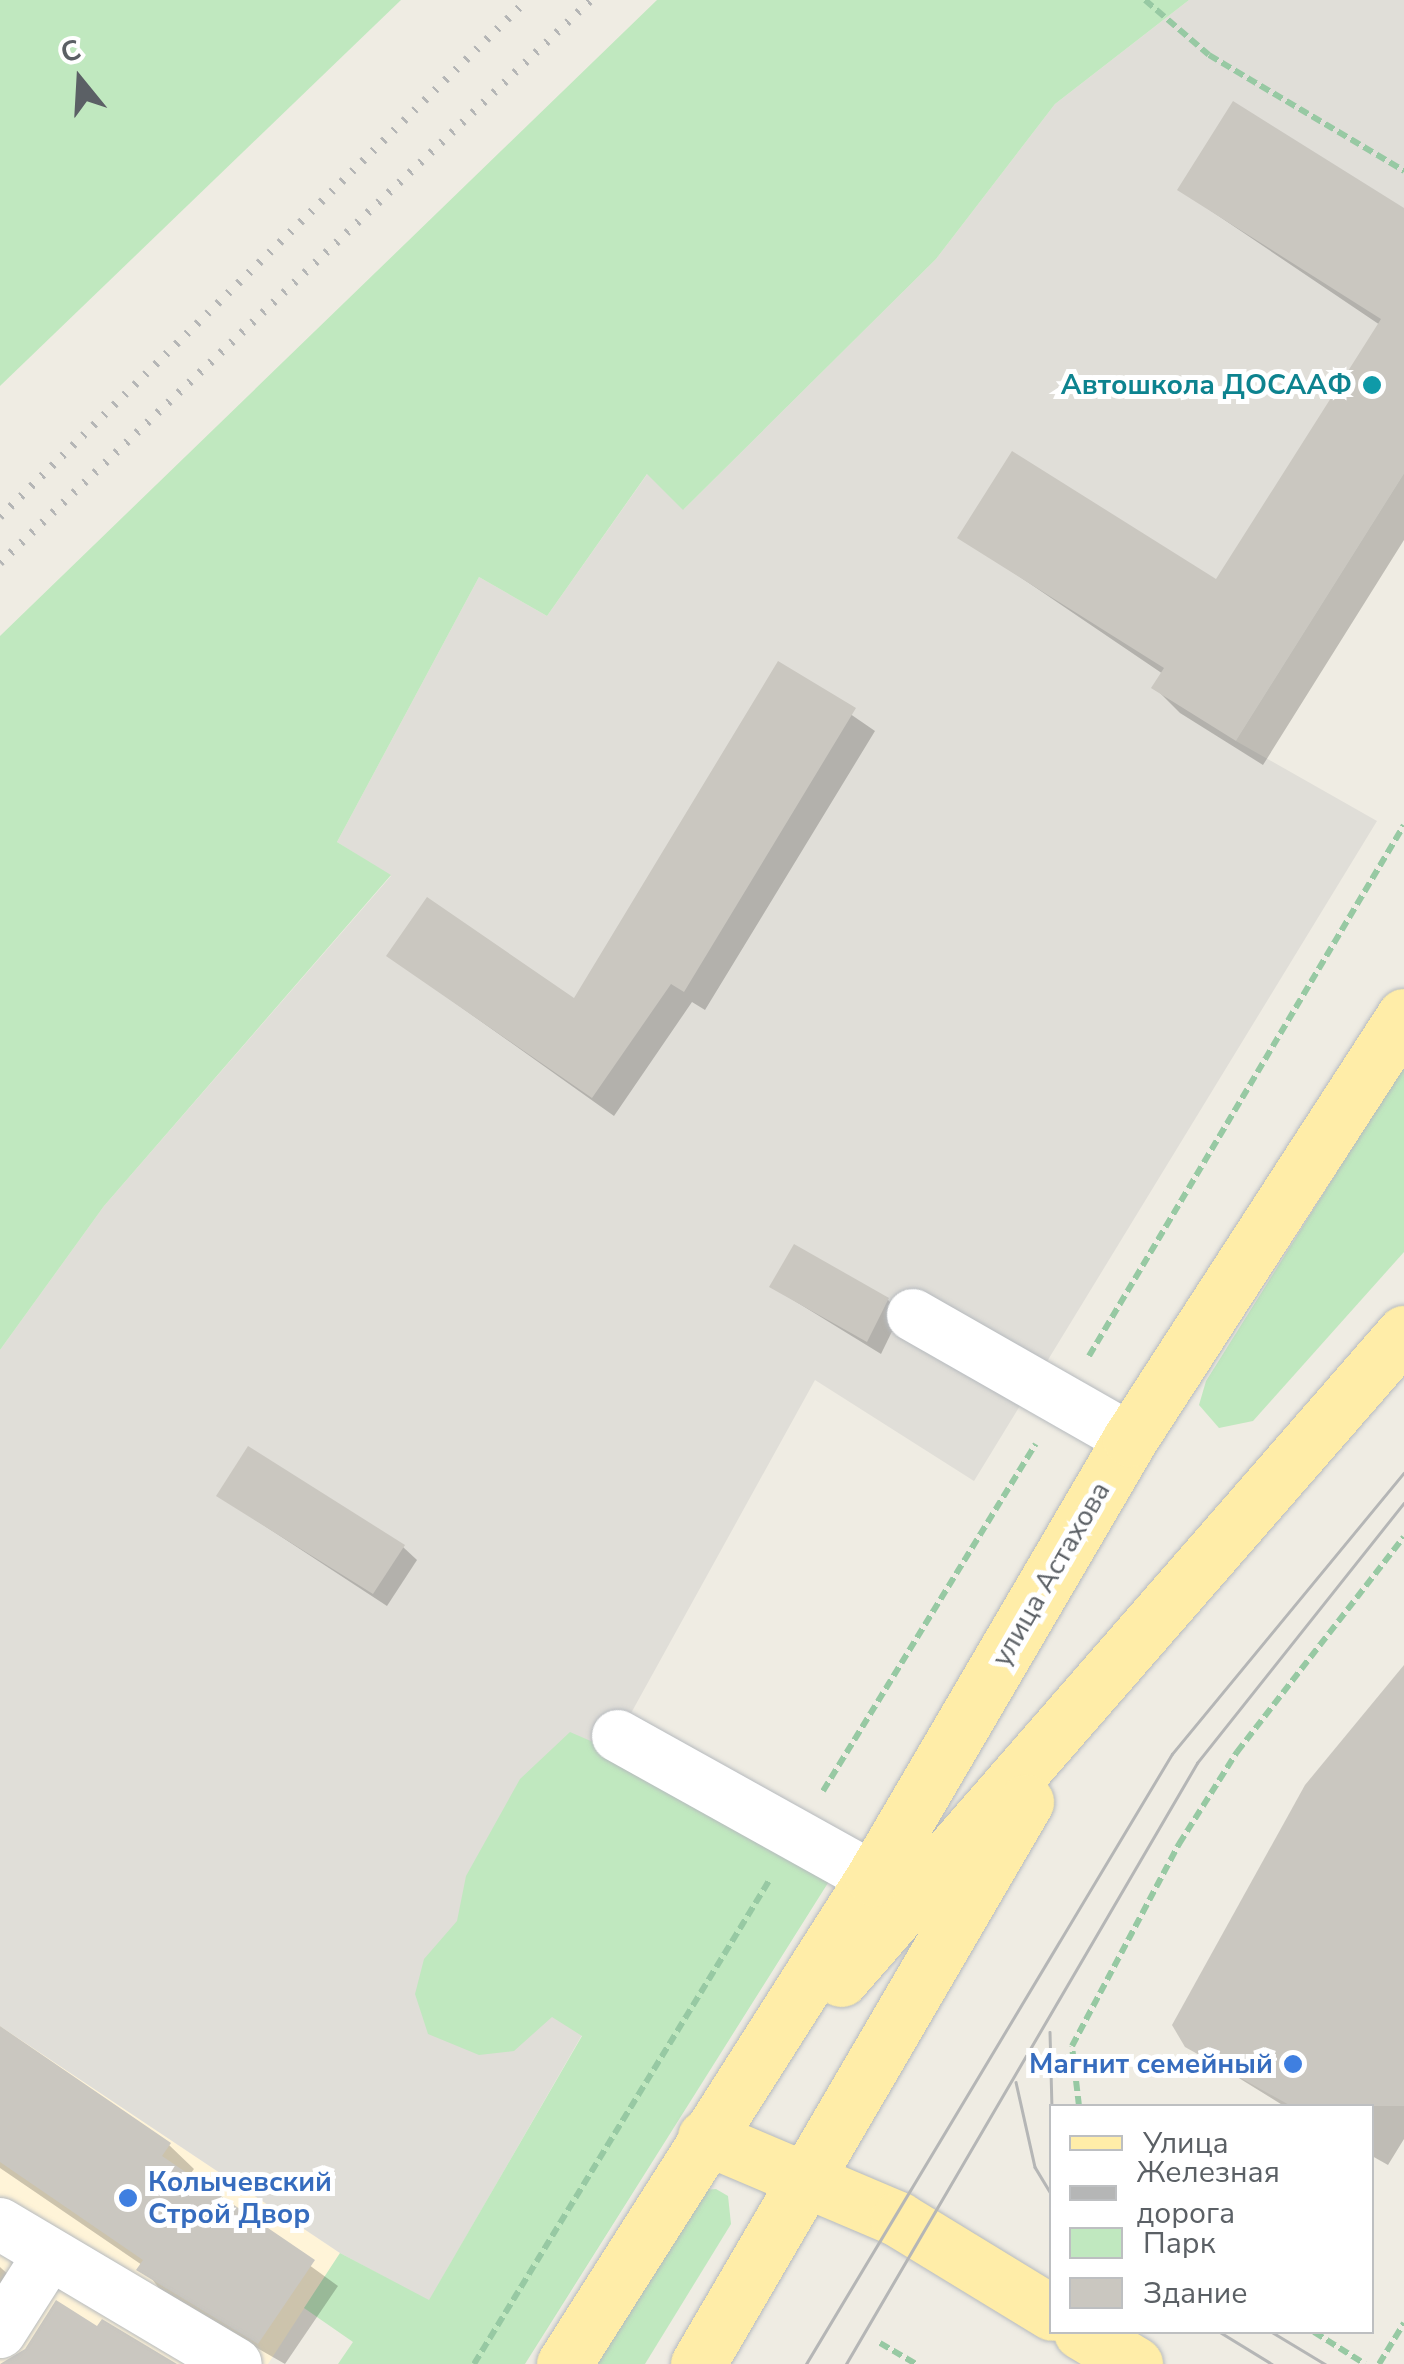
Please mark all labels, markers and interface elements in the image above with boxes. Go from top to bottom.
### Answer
north arrow [30,30,130,130]
text: С [56,30,86,72]
place label: Автошкола ДОСААФ [1061,368,1352,402]
marker: Автошкола ДОСААФ [1361,374,1383,396]
street label: улица Астахова [985,1476,1117,1672]
place label: Магнит семейный [1029,2047,1273,2081]
marker: Магнит семейный [1282,2053,1304,2075]
legend [1049,2104,1374,2334]
text: Улица [1143,2123,1229,2164]
text: Железная дорога [1137,2152,1280,2234]
place label: Колычевский Строй Двор [148,2165,332,2231]
marker: Колычевский Строй Двор [117,2187,139,2209]
text: Парк [1143,2223,1215,2264]
text: Здание [1143,2273,1248,2314]

